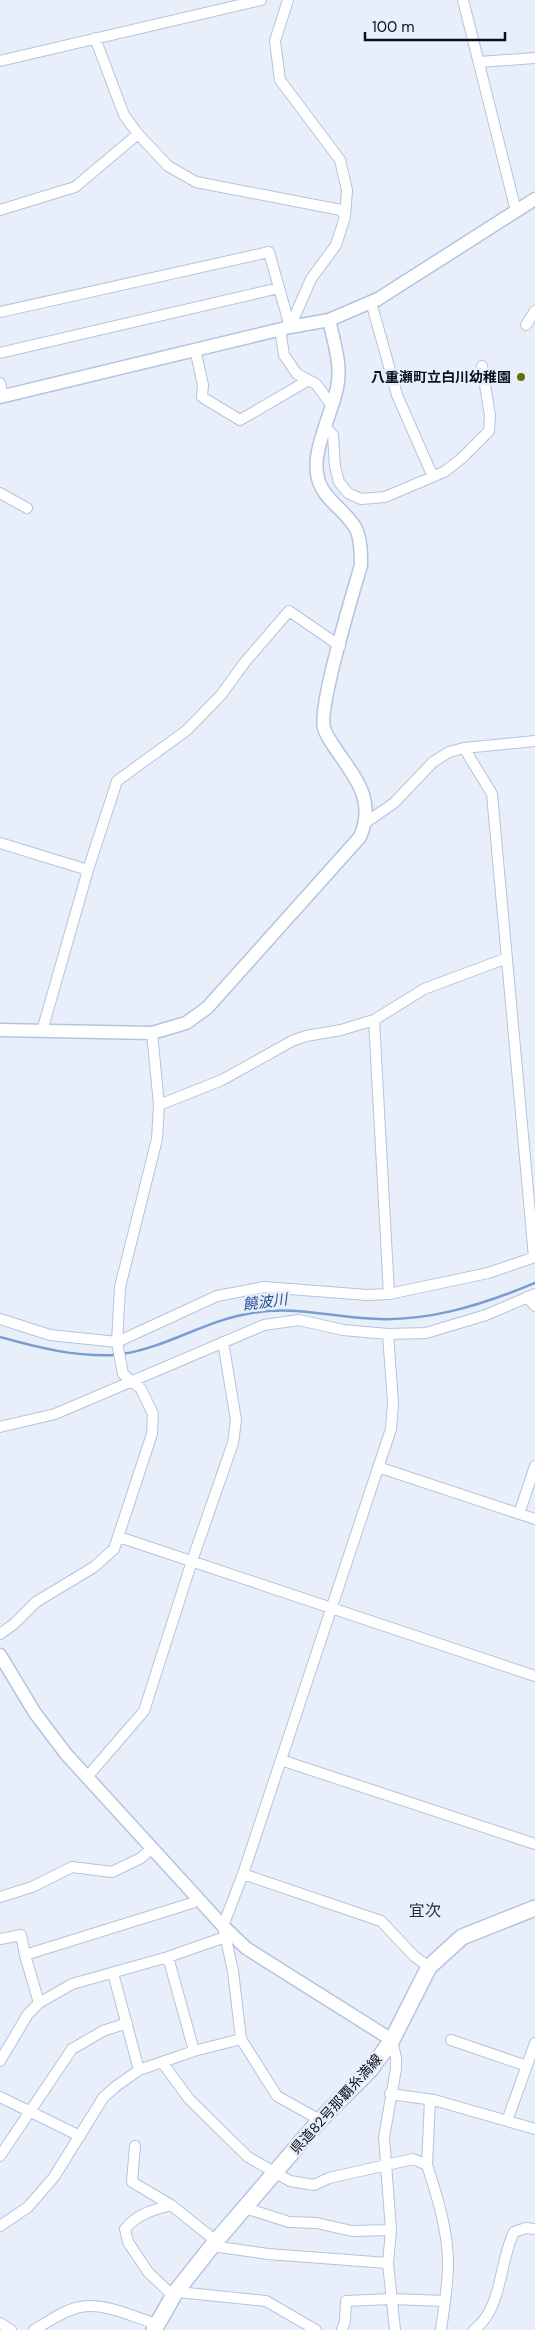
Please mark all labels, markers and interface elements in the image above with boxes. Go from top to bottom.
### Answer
scale bar [365,10,505,42]
text: 100 m [372,17,415,37]
place label: 八重瀬町立白川幼稚園 [371,368,511,386]
marker: 八重瀬町立白川幼稚園 [515,371,527,383]
water label: 饒波川 [241,1289,291,1315]
district label: 宜次 [409,1900,441,1921]
street label: 県道82号那覇糸満線 [286,2050,386,2158]

